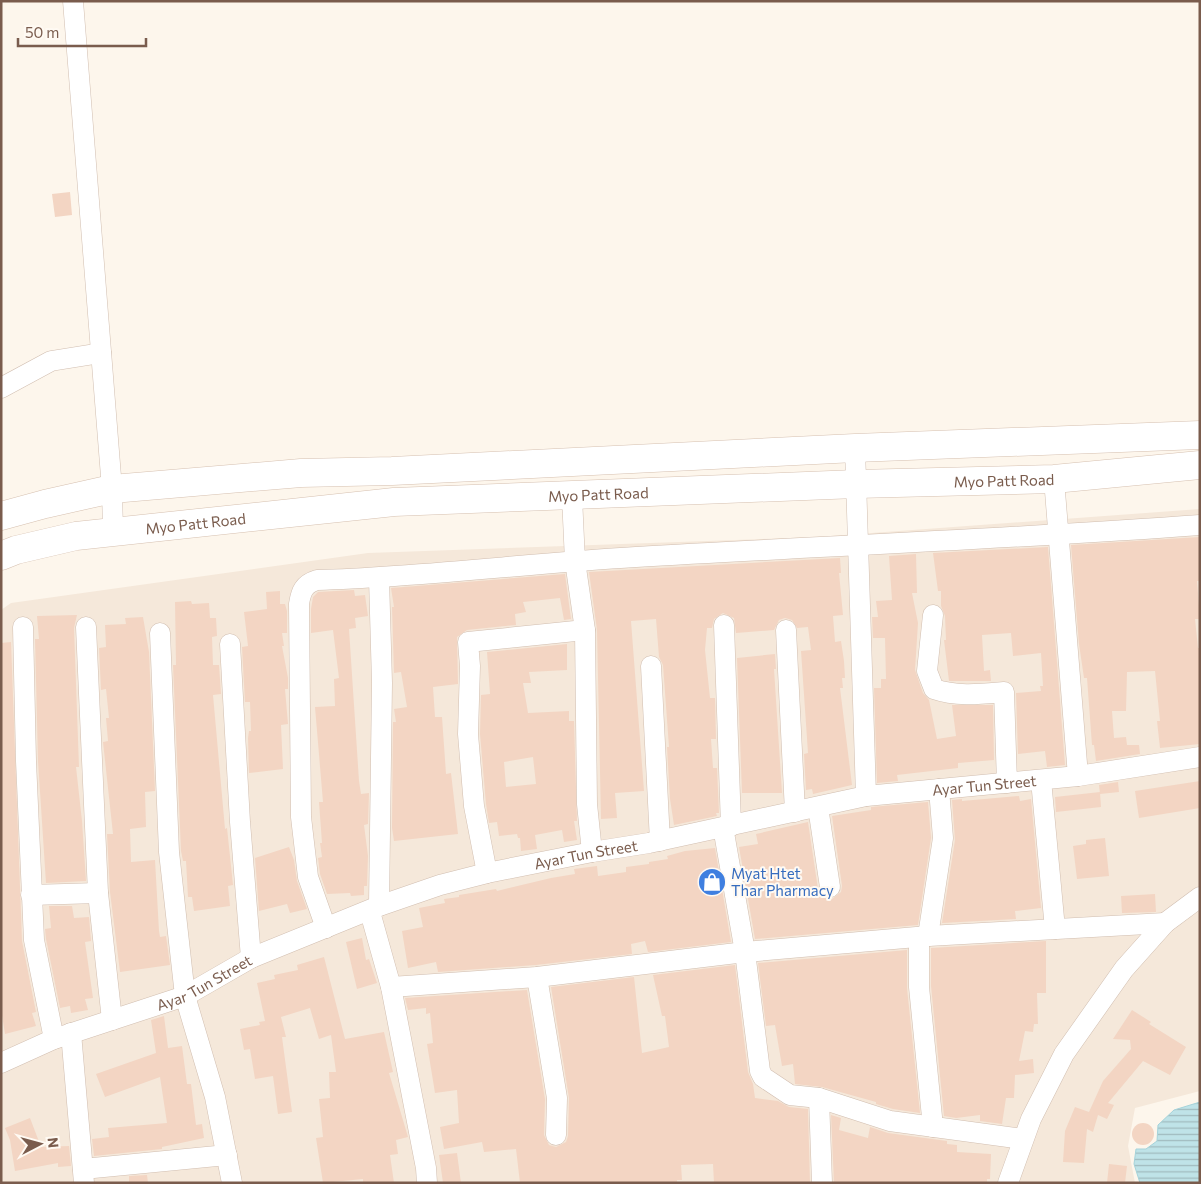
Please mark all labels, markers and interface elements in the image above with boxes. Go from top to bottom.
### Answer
scale bar [18,15,145,47]
text: 50 m [25,23,59,41]
street label: Myo Patt Road [953,470,1055,491]
street label: Myo Patt Road [548,483,649,505]
street label: Myo Patt Road [145,509,247,538]
street label: Ayar Tun Street [931,771,1037,799]
street label: Ayar Tun Street [532,836,639,872]
place label: Myat Htet Thar Pharmacy [731,864,834,899]
shop icon: Myat Htet Thar Pharmacy [697,867,727,897]
street label: Ayar Tun Street [154,951,255,1014]
north arrow [15,1119,65,1169]
text: N [44,1136,62,1149]

